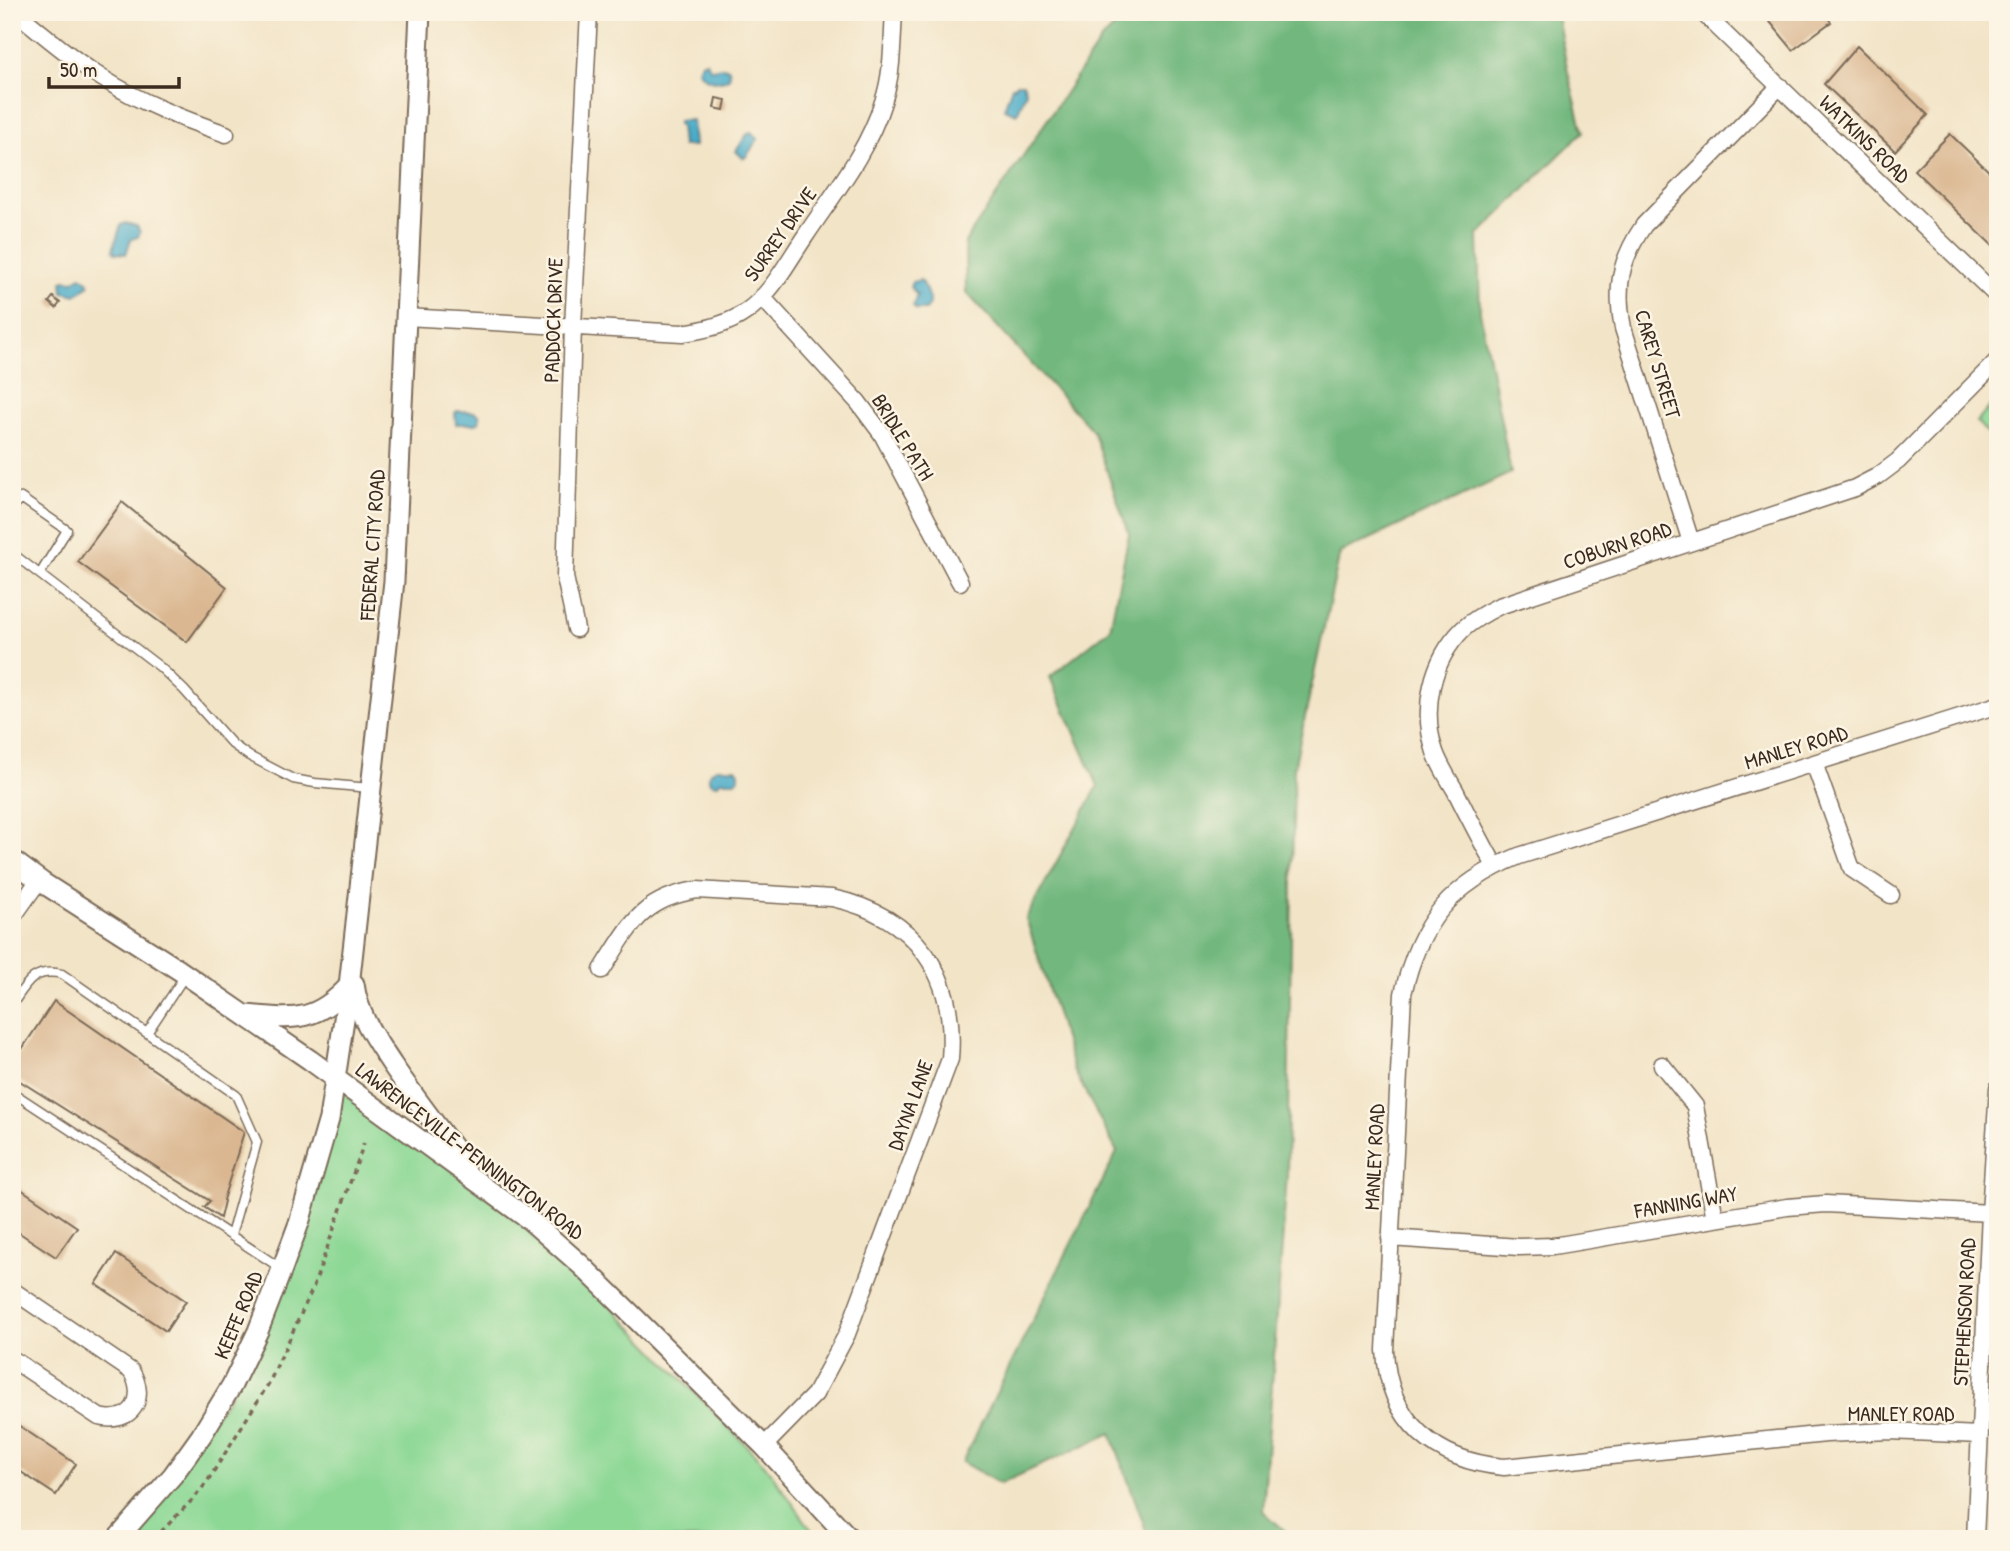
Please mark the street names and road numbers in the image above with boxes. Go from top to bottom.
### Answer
street label: WATKINS ROAD [1813,88,1917,190]
street label: SURREY DRIVE [737,181,823,287]
street label: PADDOCK DRIVE [536,257,570,383]
street label: CAREY STREET [1628,306,1689,423]
street label: BRIDLE PATH [865,388,941,486]
street label: FEDERAL CITY ROAD [352,469,392,622]
street label: COBURN ROAD [1559,514,1675,576]
street label: MANLEY ROAD [1741,718,1851,776]
street label: LAWRENCEVILLE-PENNINGTON ROAD [350,1056,590,1246]
street label: DAYNA LANE [880,1056,940,1154]
street label: MANLEY ROAD [1357,1103,1391,1211]
street label: FANNING WAY [1631,1179,1740,1225]
street label: STEPHENSON ROAD [1946,1237,1982,1387]
street label: KEEFE ROAD [206,1267,270,1363]
street label: MANLEY ROAD [1848,1399,1954,1428]

